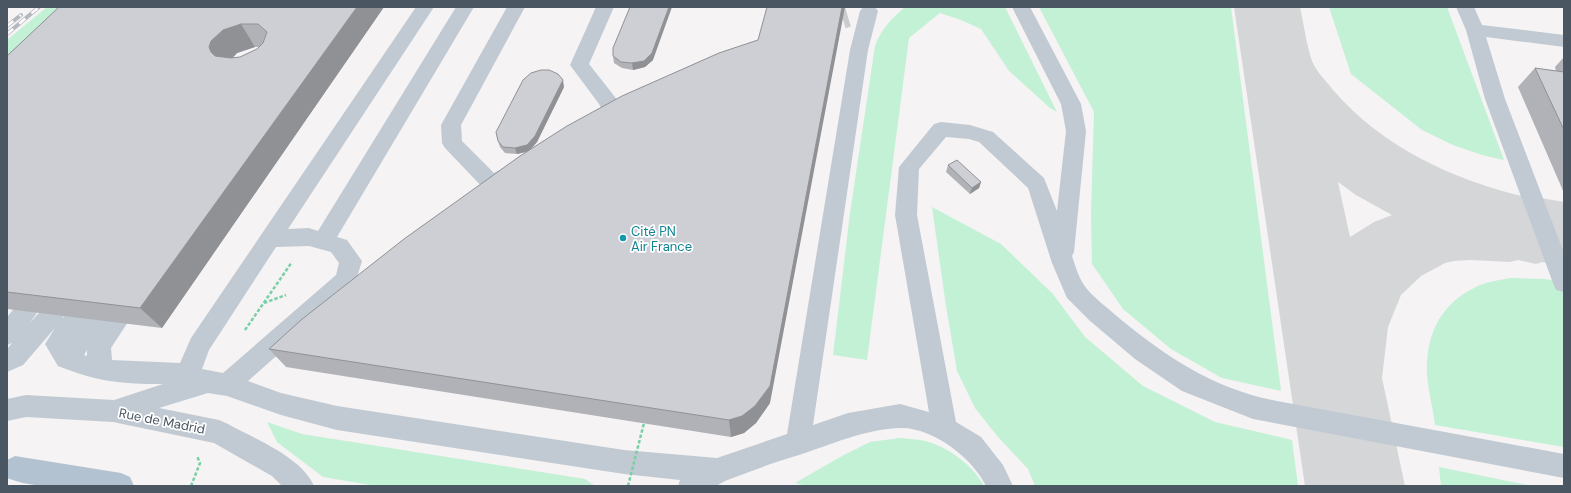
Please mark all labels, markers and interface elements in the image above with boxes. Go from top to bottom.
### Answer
place label: Cité PN Air France [631,223,692,255]
marker: Cité PN Air France [618,233,628,243]
street label: Rue de Madrid [118,404,206,438]

